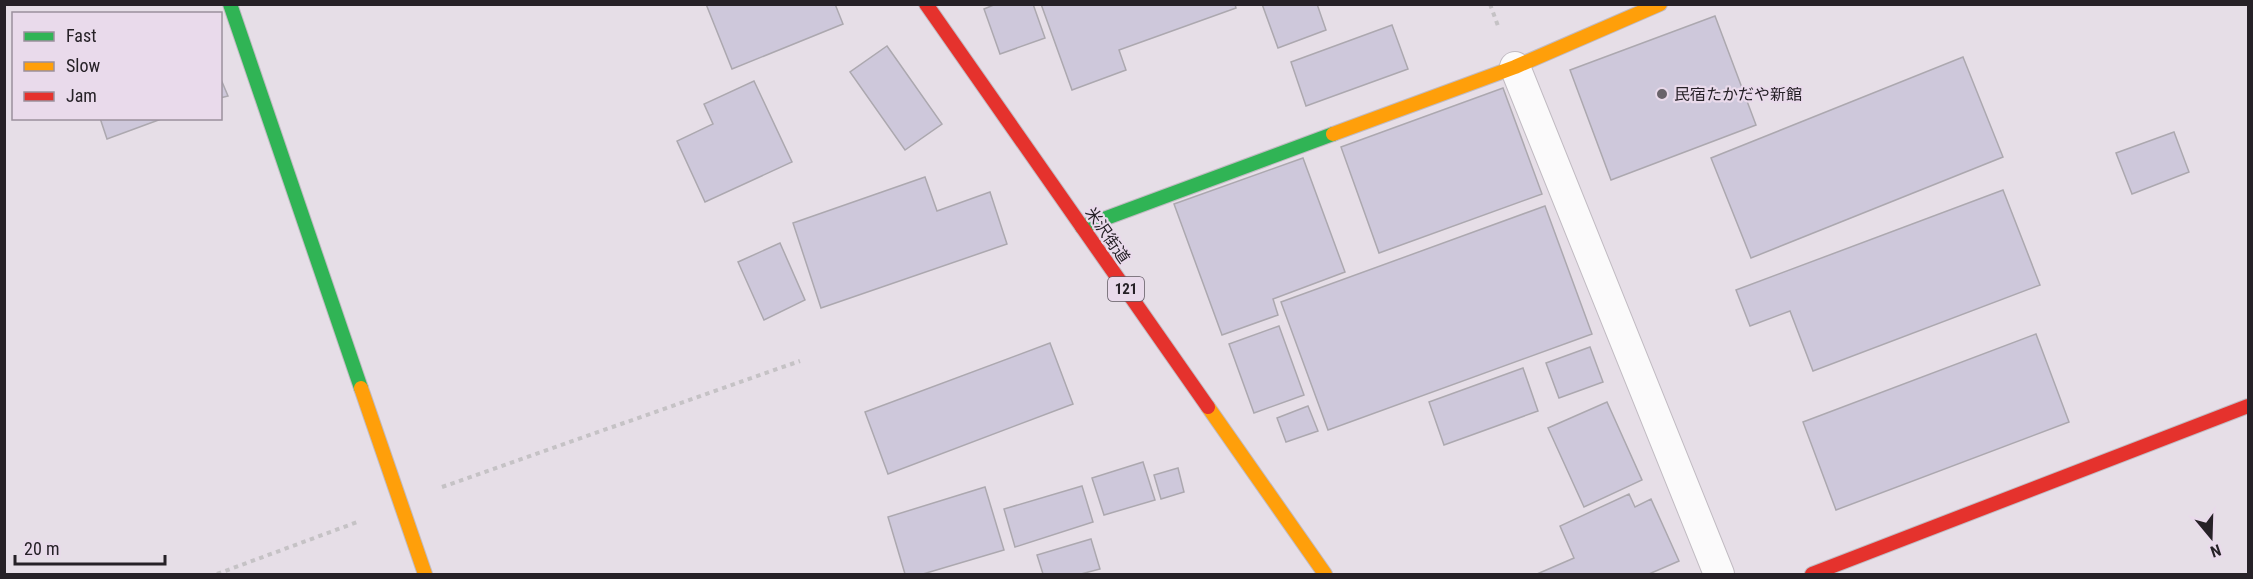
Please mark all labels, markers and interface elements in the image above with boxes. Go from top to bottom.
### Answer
legend [12,12,222,120]
text: Fast [66,25,97,46]
text: Slow [66,55,101,76]
text: Jam [66,85,97,106]
place label: 民宿たかだや新館 [1674,85,1802,104]
marker: 民宿たかだや新館 [1655,87,1669,101]
street label: 米沢街道 [1081,204,1134,267]
road number: 121 [1108,277,1144,301]
north arrow [2181,507,2241,567]
scale bar [15,528,165,566]
text: 20 m [24,538,59,559]
text: N [2208,540,2223,561]

